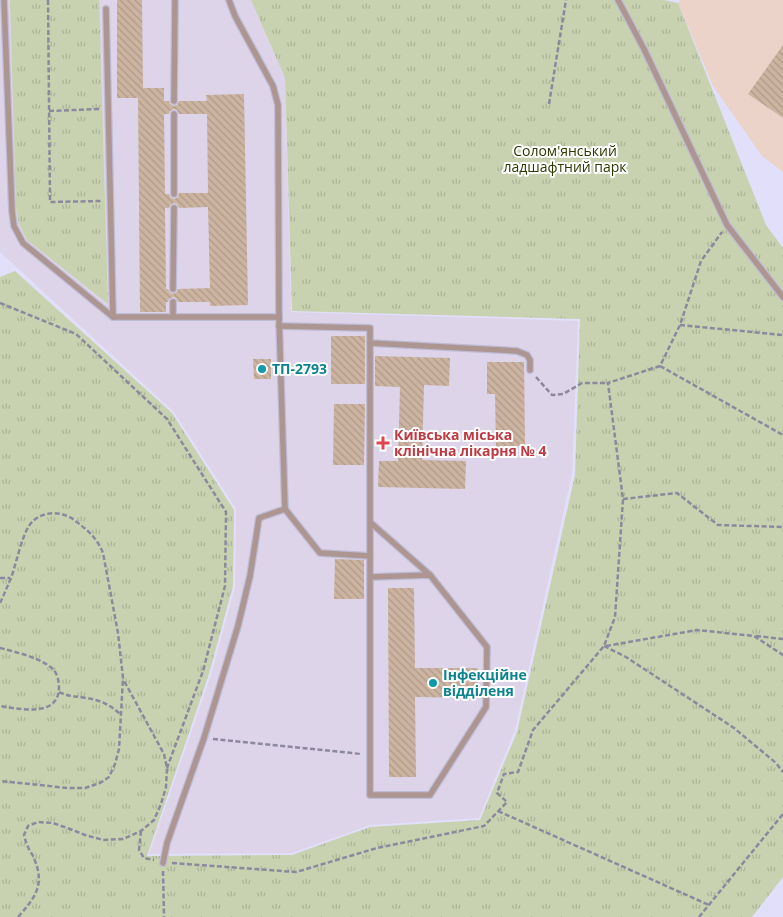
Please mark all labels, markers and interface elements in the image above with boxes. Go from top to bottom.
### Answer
park label: Солом'янський ладшафтний парк [503,141,627,176]
place label: ТП-2793 [272,359,327,378]
marker: ТП-2793 [256,363,268,375]
place label: Київська міська клінічна лікарня № 4 [394,425,547,460]
marker: Київська міська клінічна лікарня № 4 [376,436,390,450]
place label: Інфекційне відділеня [443,665,527,700]
marker: Інфекційне відділеня [427,677,439,689]

